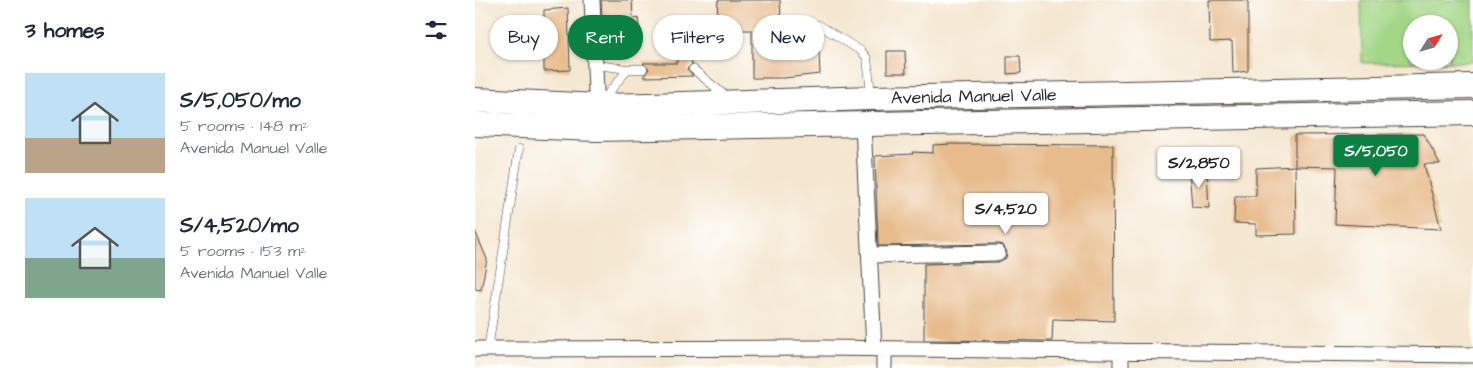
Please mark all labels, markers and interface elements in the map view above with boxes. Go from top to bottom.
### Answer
chip: Buy [490,15,558,60]
chip: Rent [568,15,643,60]
chip: Filters [653,15,743,60]
chip: New [753,15,824,60]
north arrow [1403,15,1457,70]
map controls [1403,15,1458,70]
text: 3 homes [25,16,105,45]
icon: filters [422,16,450,44]
street label: Avenida Manuel Valle [891,82,1057,110]
text: S/5,050/mo [180,86,301,115]
icon: home [65,93,125,153]
text: 5 rooms · 148 m² [180,115,308,137]
pin: S/5,050 [1330,134,1422,177]
text: Avenida Manuel Valle [180,137,327,159]
text: S/5,050 [1344,140,1408,162]
pin: S/2,850 [1153,146,1245,189]
text: S/2,850 [1168,152,1230,174]
pin: S/4,520 [960,192,1052,235]
text: S/4,520 [975,198,1037,220]
text: S/4,520/mo [180,211,299,240]
icon: home [65,218,125,278]
text: 5 rooms · 153 m² [180,240,306,262]
text: Avenida Manuel Valle [180,262,327,284]

